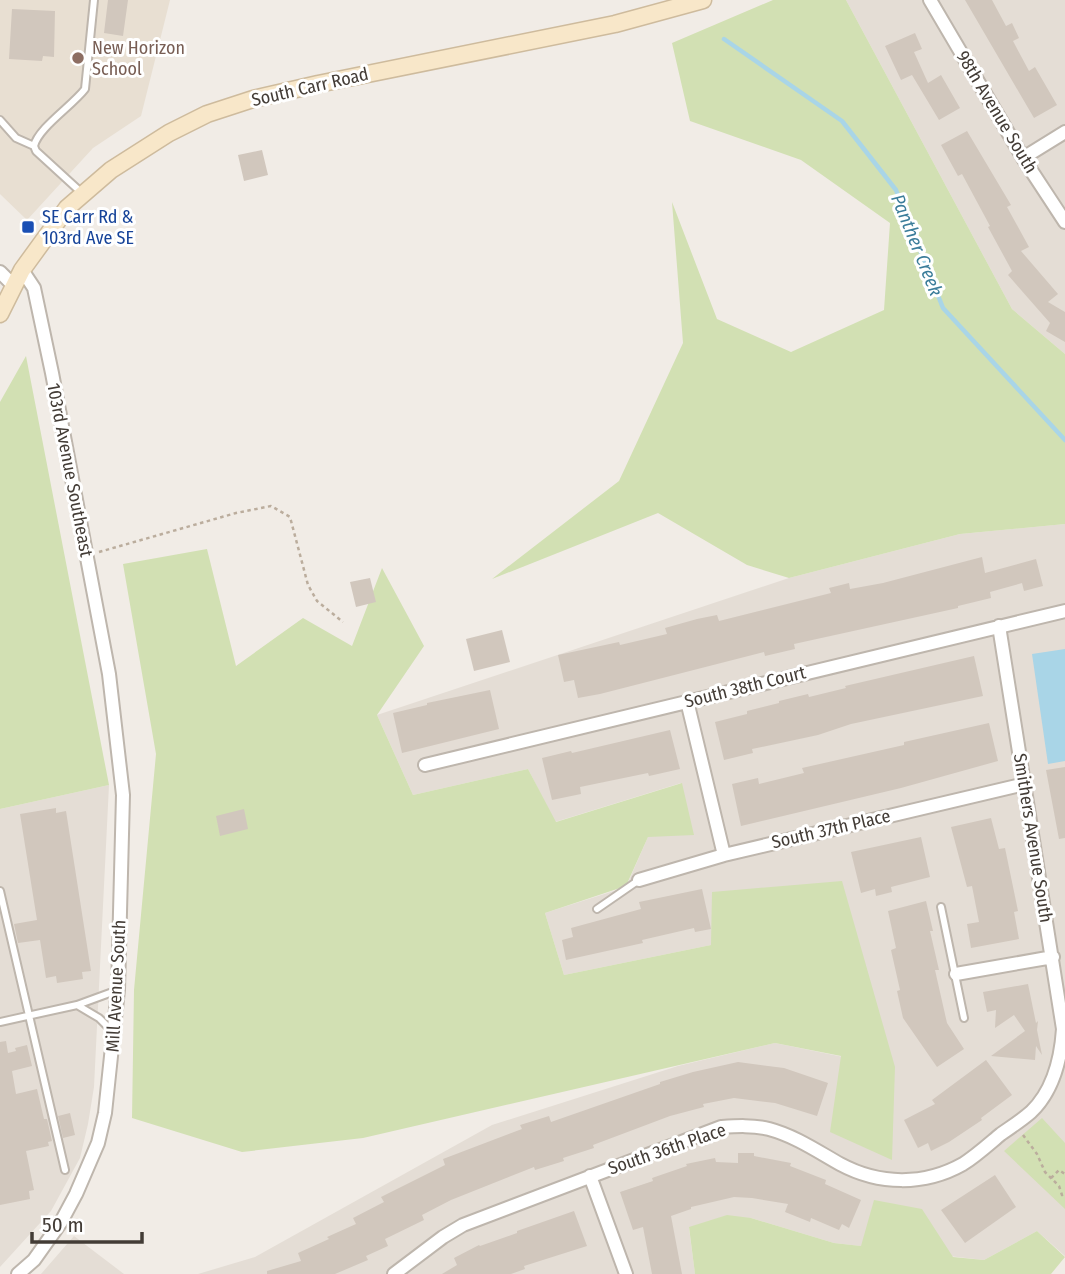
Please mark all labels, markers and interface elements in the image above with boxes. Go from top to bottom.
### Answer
place label: New Horizon School [92,37,185,80]
street label: 98th Avenue South [952,47,1042,177]
marker: New Horizon School [70,50,86,66]
street label: South Carr Road [249,63,371,111]
water label: Panther Creek [886,191,948,299]
place label: SE Carr Rd & 103rd Ave SE [42,206,134,249]
marker: SE Carr Rd & 103rd Ave SE [20,219,36,235]
street label: 103rd Avenue Southeast [42,381,98,559]
street label: South 38th Court [682,661,808,713]
street label: Smithers Avenue South [1009,752,1057,924]
street label: South 37th Place [769,805,893,853]
street label: Mill Avenue South [102,919,130,1053]
street label: South 36th Place [605,1119,729,1179]
scale bar [32,1200,142,1244]
text: 50 m [42,1212,84,1238]

